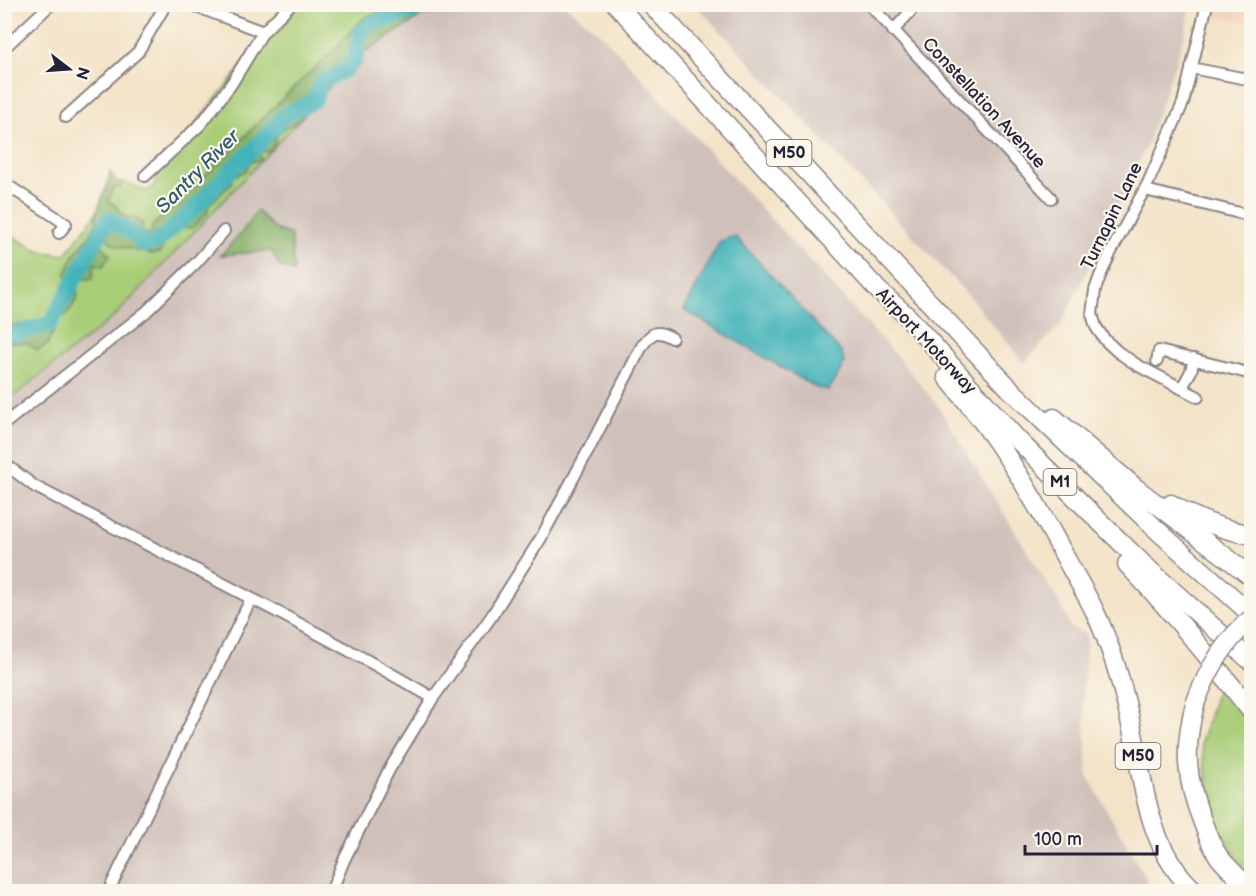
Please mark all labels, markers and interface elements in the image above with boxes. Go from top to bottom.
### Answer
street label: Constellation Avenue [918,33,1050,173]
north arrow [39,39,99,99]
text: N [71,64,93,81]
water label: Santry River [151,124,246,219]
road number: M50 [766,140,812,166]
street label: Turnapin Lane [1077,159,1147,273]
street label: Airport Motorway [872,284,981,399]
road number: M1 [1044,469,1076,495]
road number: M50 [1116,743,1160,769]
scale bar [1025,818,1157,856]
text: 100 m [1034,829,1082,850]

